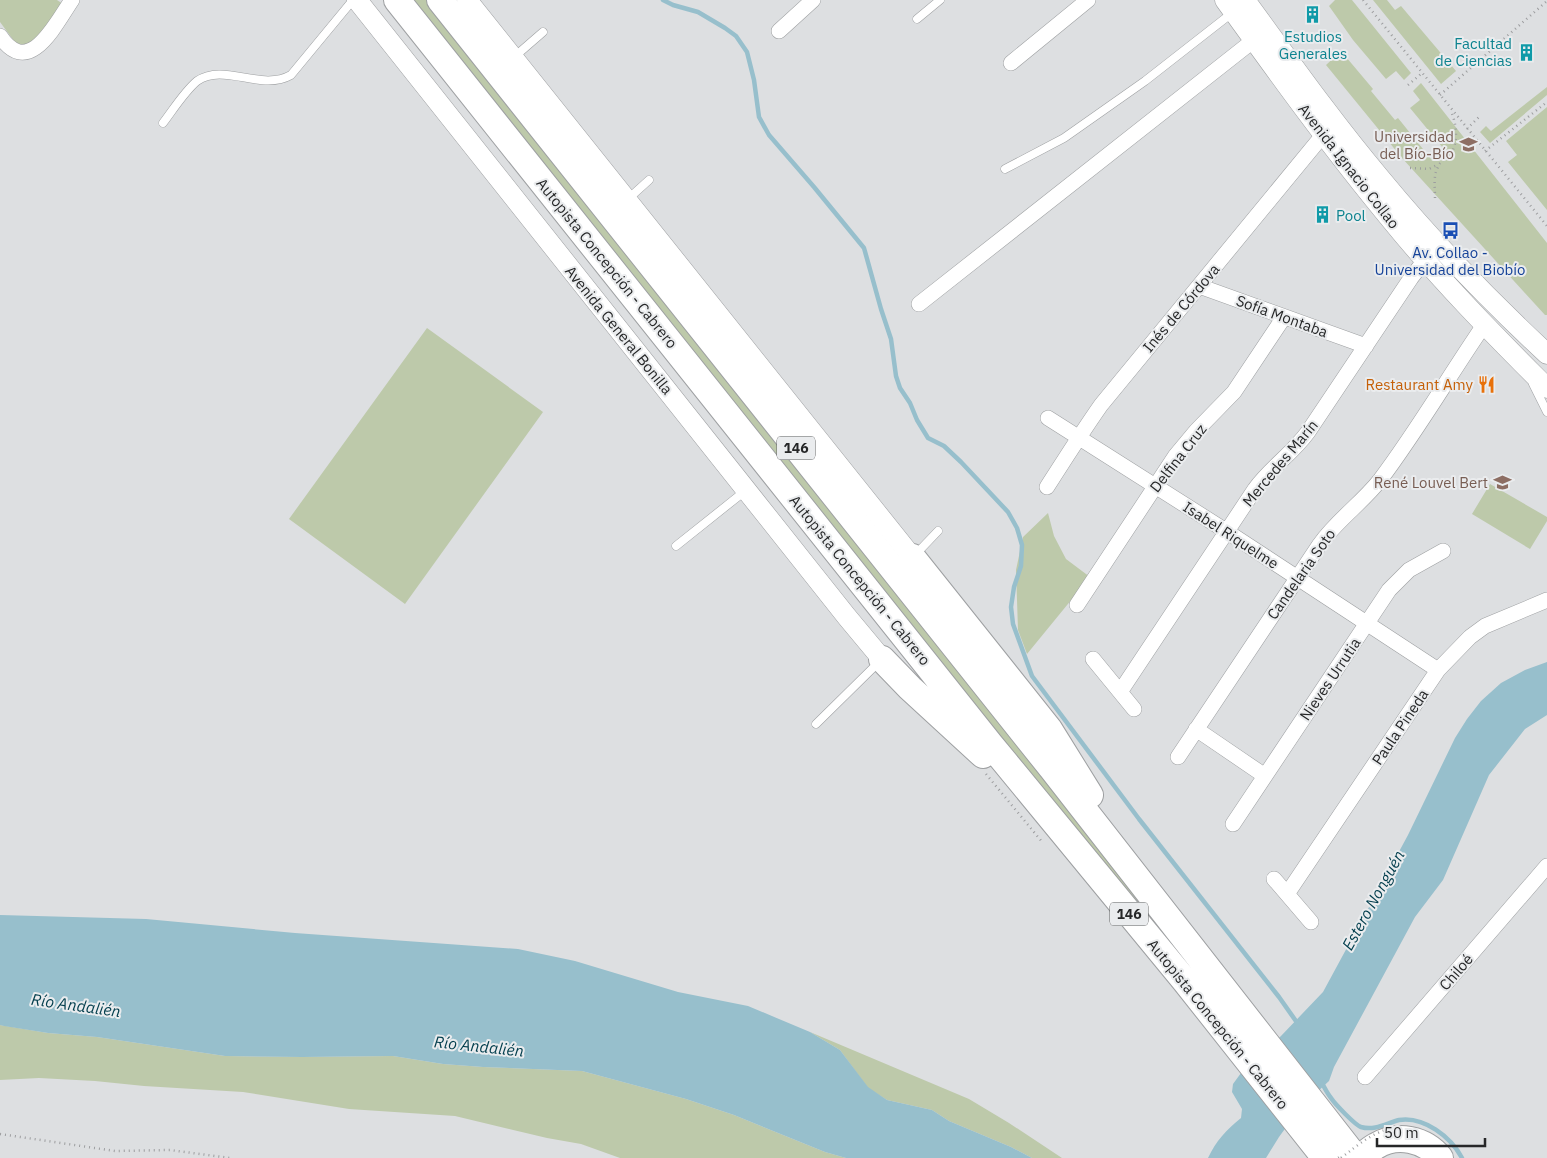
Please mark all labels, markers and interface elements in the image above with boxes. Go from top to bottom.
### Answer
building icon: Estudios Generales [1303,5,1323,25]
place label: Estudios Generales [1279,27,1347,63]
place label: Facultad de Ciencias [1435,34,1512,70]
building icon: Facultad de Ciencias [1516,42,1536,62]
street label: Avenida Ignacio Collao [1294,100,1404,232]
place label: Universidad del Bío-Bío [1374,127,1454,163]
school or university icon: Universidad del Bío-Bío [1458,135,1478,155]
street label: Autopista Concepción - Cabrero [532,174,682,352]
building icon: Pool [1312,205,1332,225]
place label: Pool [1336,206,1366,225]
bus stop icon: Av. Collao - Universidad del Biobío [1440,221,1460,241]
place label: Av. Collao - Universidad del Biobío [1375,243,1525,279]
street label: Inés de Córdova [1139,260,1223,356]
street label: Avenida General Bonilla [561,262,677,398]
street label: Sofía Montaba [1234,291,1330,341]
restaurant icon: Restaurant Amy [1477,374,1497,394]
place label: Restaurant Amy [1366,375,1474,394]
street label: Mercedes Marín [1238,416,1322,510]
street label: Delfina Cruz [1145,420,1211,496]
road number: 146 [777,436,815,459]
school or university icon: René Louvel Bert [1492,472,1512,492]
place label: René Louvel Bert [1374,473,1488,492]
street label: Autopista Concepción - Cabrero [785,491,935,669]
street label: Isabel Riquelme [1180,497,1282,573]
street label: Candelaria Soto [1263,525,1339,623]
street label: Nieves Urrutia [1295,634,1365,724]
street label: Paula Pineda [1368,685,1432,769]
water label: Estero Nonguén [1337,847,1409,953]
road number: 146 [1110,902,1148,926]
street label: Autopista Concepción - Cabrero [1143,935,1293,1113]
street label: Chiloé [1435,950,1477,994]
water label: Río Andalién [30,989,122,1021]
water label: Río Andalién [433,1031,525,1061]
scale bar [1377,1116,1484,1148]
text: 50 m [1384,1123,1419,1142]

